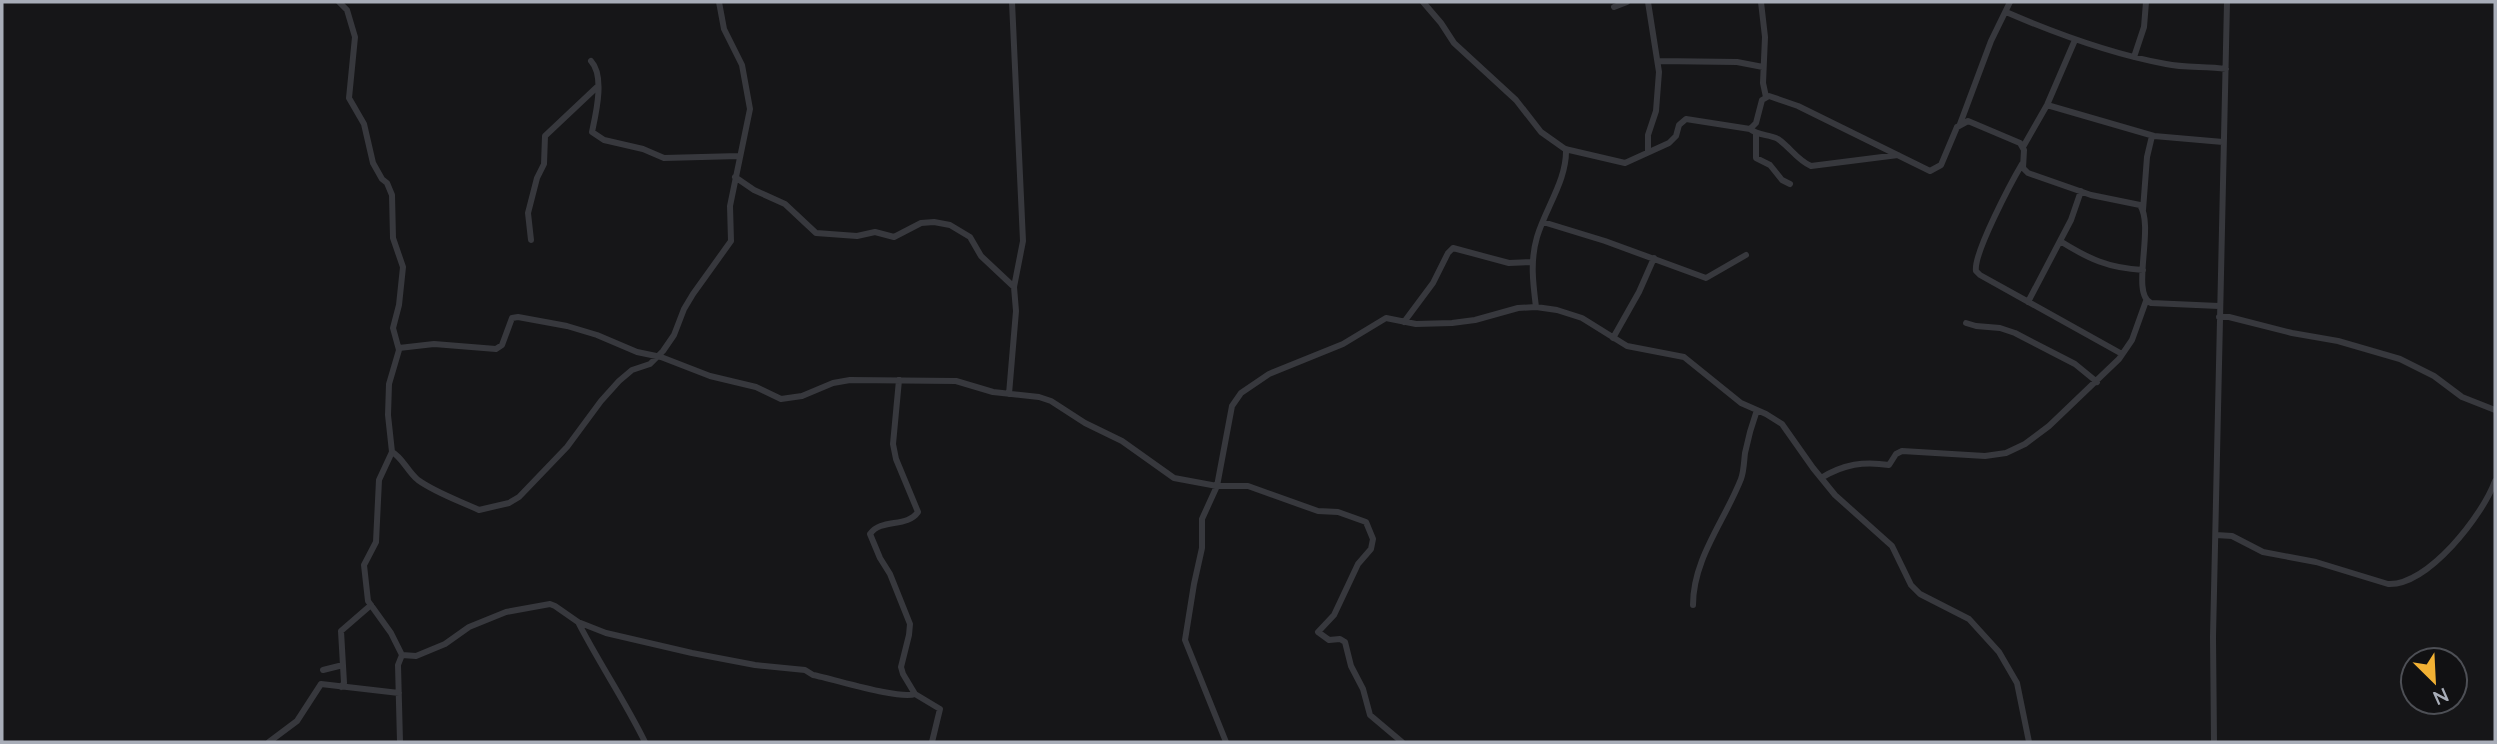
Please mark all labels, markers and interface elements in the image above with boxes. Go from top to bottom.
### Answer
north arrow [2399,646,2469,716]
text: N [2430,684,2452,710]

